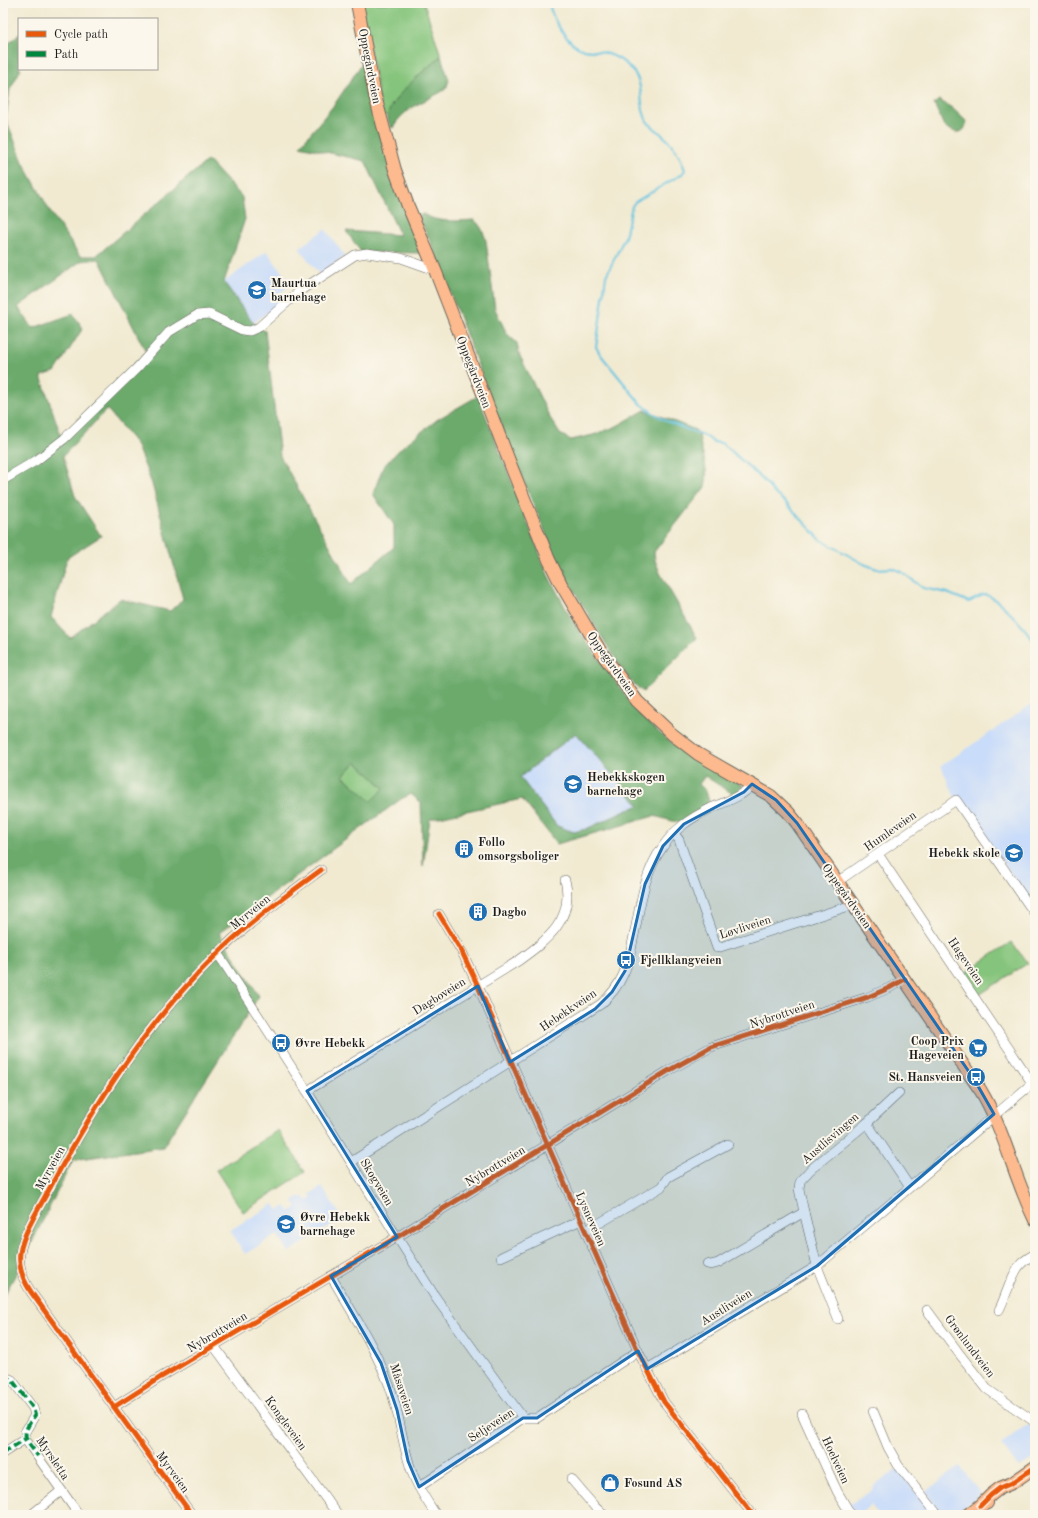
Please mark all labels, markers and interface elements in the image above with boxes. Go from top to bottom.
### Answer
legend [18,18,158,70]
street label: Oppegårdveien [356,27,382,105]
text: Cycle path [54,29,109,41]
text: Path [54,49,79,61]
place label: Maurtua barnehage [271,278,326,304]
school or university icon: Maurtua barnehage [246,279,268,301]
street label: Oppegårdveien [454,334,493,411]
street label: Oppegårdveien [584,630,638,700]
place label: Hebekkskogen barnehage [587,772,665,798]
school or university icon: Hebekkskogen barnehage [562,773,584,795]
street label: Humleveien [862,809,919,854]
place label: Follo omsorgsboliger [478,837,559,863]
building icon: Follo omsorgsboliger [453,838,475,860]
school or university icon: Hebekk skole [1003,842,1025,864]
place label: Hebekk skole [928,848,1000,860]
street label: Oppegårdveien [819,862,873,932]
street label: Myrveien [228,893,273,933]
building icon: Dagbo [467,901,489,923]
place label: Dagbo [492,907,527,919]
street label: Løvliveien [718,914,773,942]
street label: Hageveien [945,936,986,988]
bus stop icon: Fjellklangveien [615,949,637,971]
place label: Fjellklangveien [640,955,722,967]
street label: Dagboveien [411,976,469,1018]
street label: Hebekkveien [538,987,600,1034]
street label: Nybrottveien [748,999,817,1031]
bus stop icon: Øvre Hebekk [270,1032,292,1054]
place label: Coop Prix Hageveien [908,1036,964,1062]
supermarket icon: Coop Prix Hageveien [967,1037,989,1059]
place label: Øvre Hebekk [295,1038,365,1050]
bus stop icon: St. Hansveien [965,1066,987,1088]
place label: St. Hansveien [888,1072,962,1084]
street label: Austlisvingen [800,1111,862,1167]
street label: Myrveien [34,1144,68,1192]
street label: Nybrottveien [463,1144,528,1189]
street label: Skogveien [357,1157,395,1209]
street label: Lysneveien [573,1190,608,1249]
place label: Øvre Hebekk barnehage [300,1212,370,1238]
school or university icon: Øvre Hebekk barnehage [275,1213,297,1235]
street label: Austliveien [699,1287,755,1328]
street label: Nybrottveien [185,1310,250,1355]
street label: Grønlundveien [942,1313,997,1381]
street label: Måsaveien [387,1362,415,1417]
street label: Kongleveien [262,1394,309,1453]
street label: Seljeveien [466,1406,517,1445]
street label: Myrsletta [33,1435,71,1483]
street label: Hoelveien [819,1435,851,1486]
street label: Myrveien [153,1450,191,1496]
shop icon: Fosund AS [599,1472,621,1494]
place label: Fosund AS [624,1478,682,1490]

